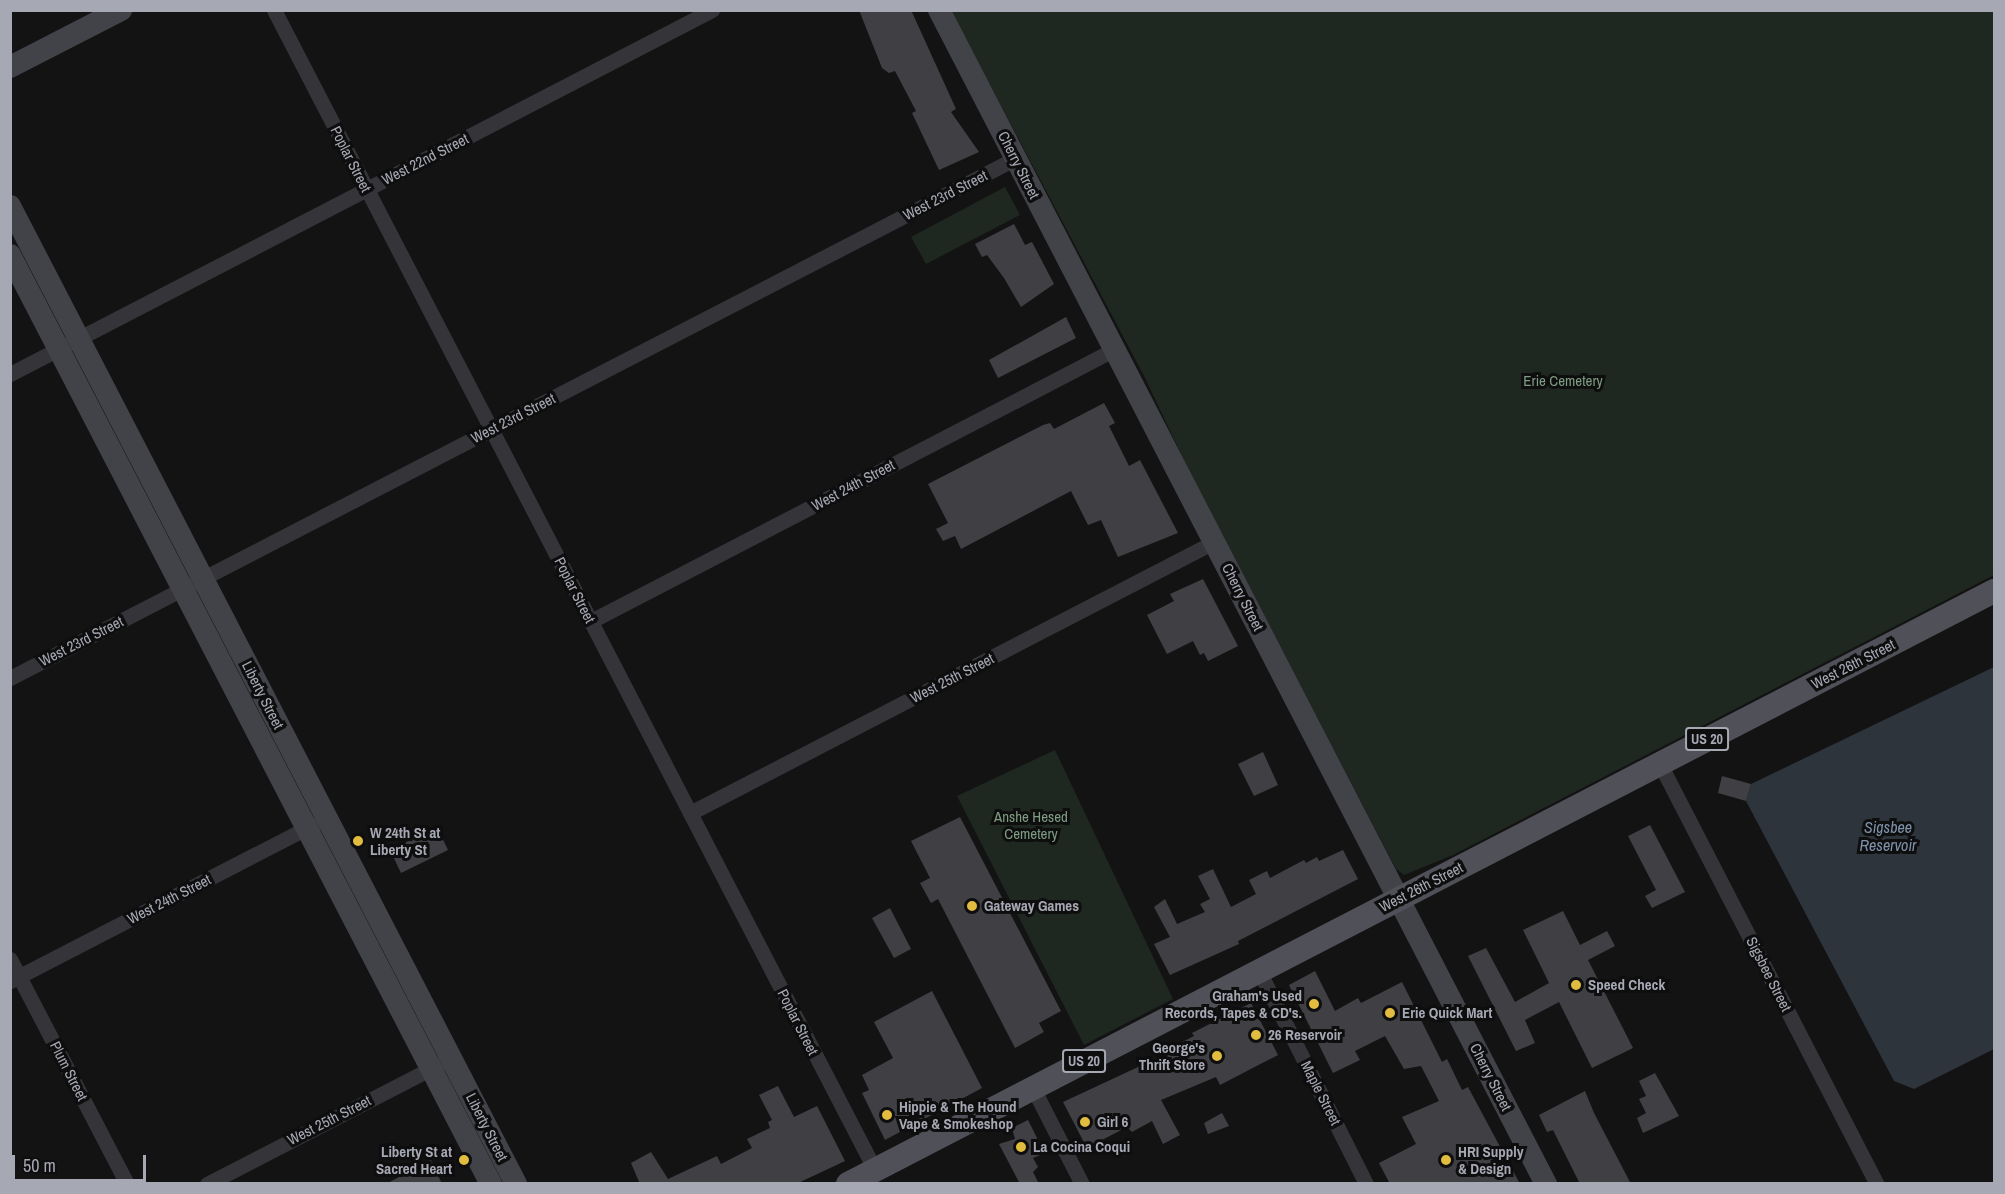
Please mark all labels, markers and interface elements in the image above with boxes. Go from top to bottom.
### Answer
street label: Poplar Street [327,123,375,195]
street label: Cherry Street [994,128,1044,202]
street label: West 22nd Street [379,129,471,189]
street label: West 23rd Street [900,166,990,224]
park label: Erie Cemetery [1523,372,1603,390]
street label: West 23rd Street [468,389,558,447]
street label: West 24th Street [808,456,898,514]
street label: Poplar Street [551,554,599,626]
street label: Cherry Street [1218,560,1268,634]
street label: West 23rd Street [36,612,126,670]
street label: West 26th Street [1808,635,1898,693]
street label: West 25th Street [907,649,997,707]
street label: Liberty Street [238,658,288,732]
road number: US 20 [1684,728,1730,750]
park label: Anshe Hesed Cemetery [994,807,1068,842]
water label: Sigsbee Reservoir [1860,817,1916,855]
place label: W 24th St at Liberty St [370,823,440,858]
marker: W 24th St at Liberty St [351,834,365,848]
street label: West 26th Street [1376,858,1466,916]
street label: West 24th Street [124,870,214,928]
place label: Gateway Games [984,897,1079,915]
marker: Gateway Games [965,899,979,913]
street label: Sigsbee Street [1743,934,1795,1014]
place label: Speed Check [1588,976,1665,994]
marker: Speed Check [1569,978,1583,992]
street label: Poplar Street [774,986,822,1058]
place label: Graham's Used Records, Tapes & CD's. [1165,986,1302,1021]
marker: Graham's Used Records, Tapes & CD's. [1307,997,1321,1011]
place label: Erie Quick Mart [1402,1004,1492,1022]
marker: Erie Quick Mart [1383,1006,1397,1020]
place label: 26 Reservoir [1268,1026,1342,1044]
marker: 26 Reservoir [1249,1028,1263,1042]
street label: Plum Street [46,1038,92,1104]
place label: George's Thrift Store [1139,1038,1205,1073]
street label: Cherry Street [1466,1040,1516,1114]
marker: George's Thrift Store [1210,1049,1224,1063]
road number: US 20 [1062,1050,1106,1072]
street label: Maple Street [1297,1058,1345,1128]
street label: Liberty Street [462,1090,512,1164]
street label: West 25th Street [284,1091,374,1149]
place label: Hippie & The Hound Vape & Smokeshop [899,1097,1017,1132]
marker: Hippie & The Hound Vape & Smokeshop [880,1108,894,1122]
place label: Girl 6 [1097,1113,1128,1131]
marker: Girl 6 [1078,1115,1092,1129]
place label: La Cocina Coqui [1033,1138,1130,1156]
marker: La Cocina Coqui [1014,1140,1028,1154]
place label: Liberty St at Sacred Heart [376,1142,452,1177]
place label: HRI Supply & Design [1458,1142,1524,1177]
scale bar [15,1143,148,1181]
text: 50 m [23,1153,56,1178]
marker: Liberty St at Sacred Heart [457,1153,471,1167]
marker: HRI Supply & Design [1439,1153,1453,1167]

